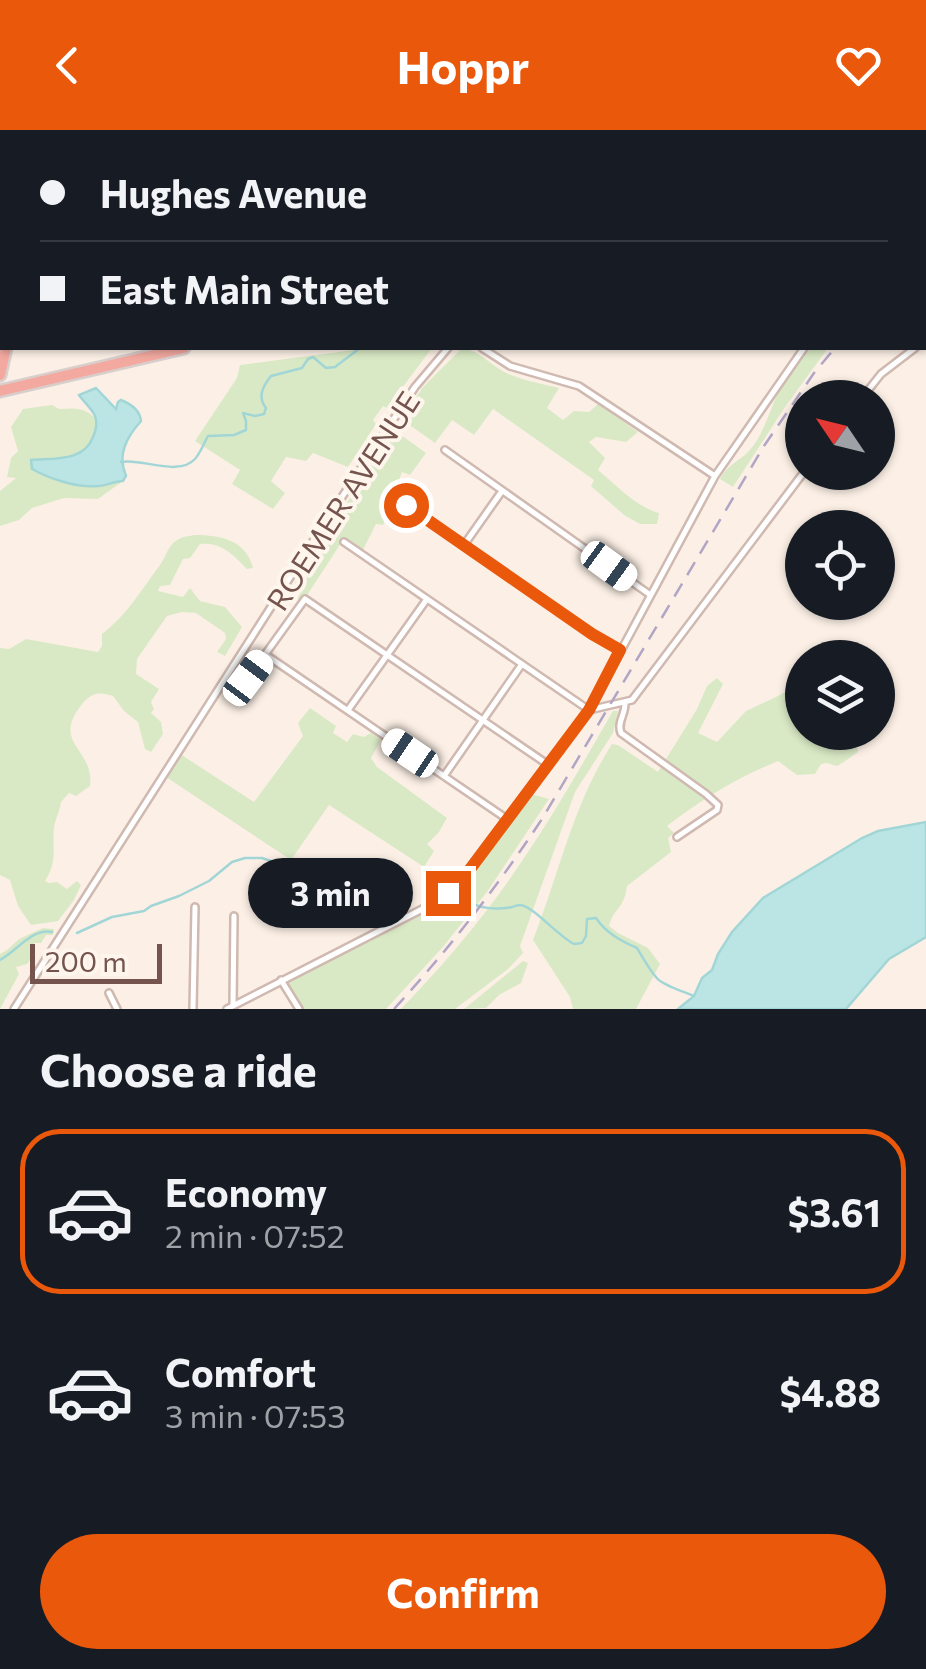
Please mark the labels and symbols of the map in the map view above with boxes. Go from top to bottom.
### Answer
north arrow [785,380,895,490]
street label: ROEMER AVENUE [257,384,427,616]
route start [384,483,429,528]
car [576,536,642,596]
car [218,645,278,711]
car [377,724,443,782]
callout: 3 min [248,858,413,928]
route end [426,871,471,916]
scale bar [30,939,162,984]

